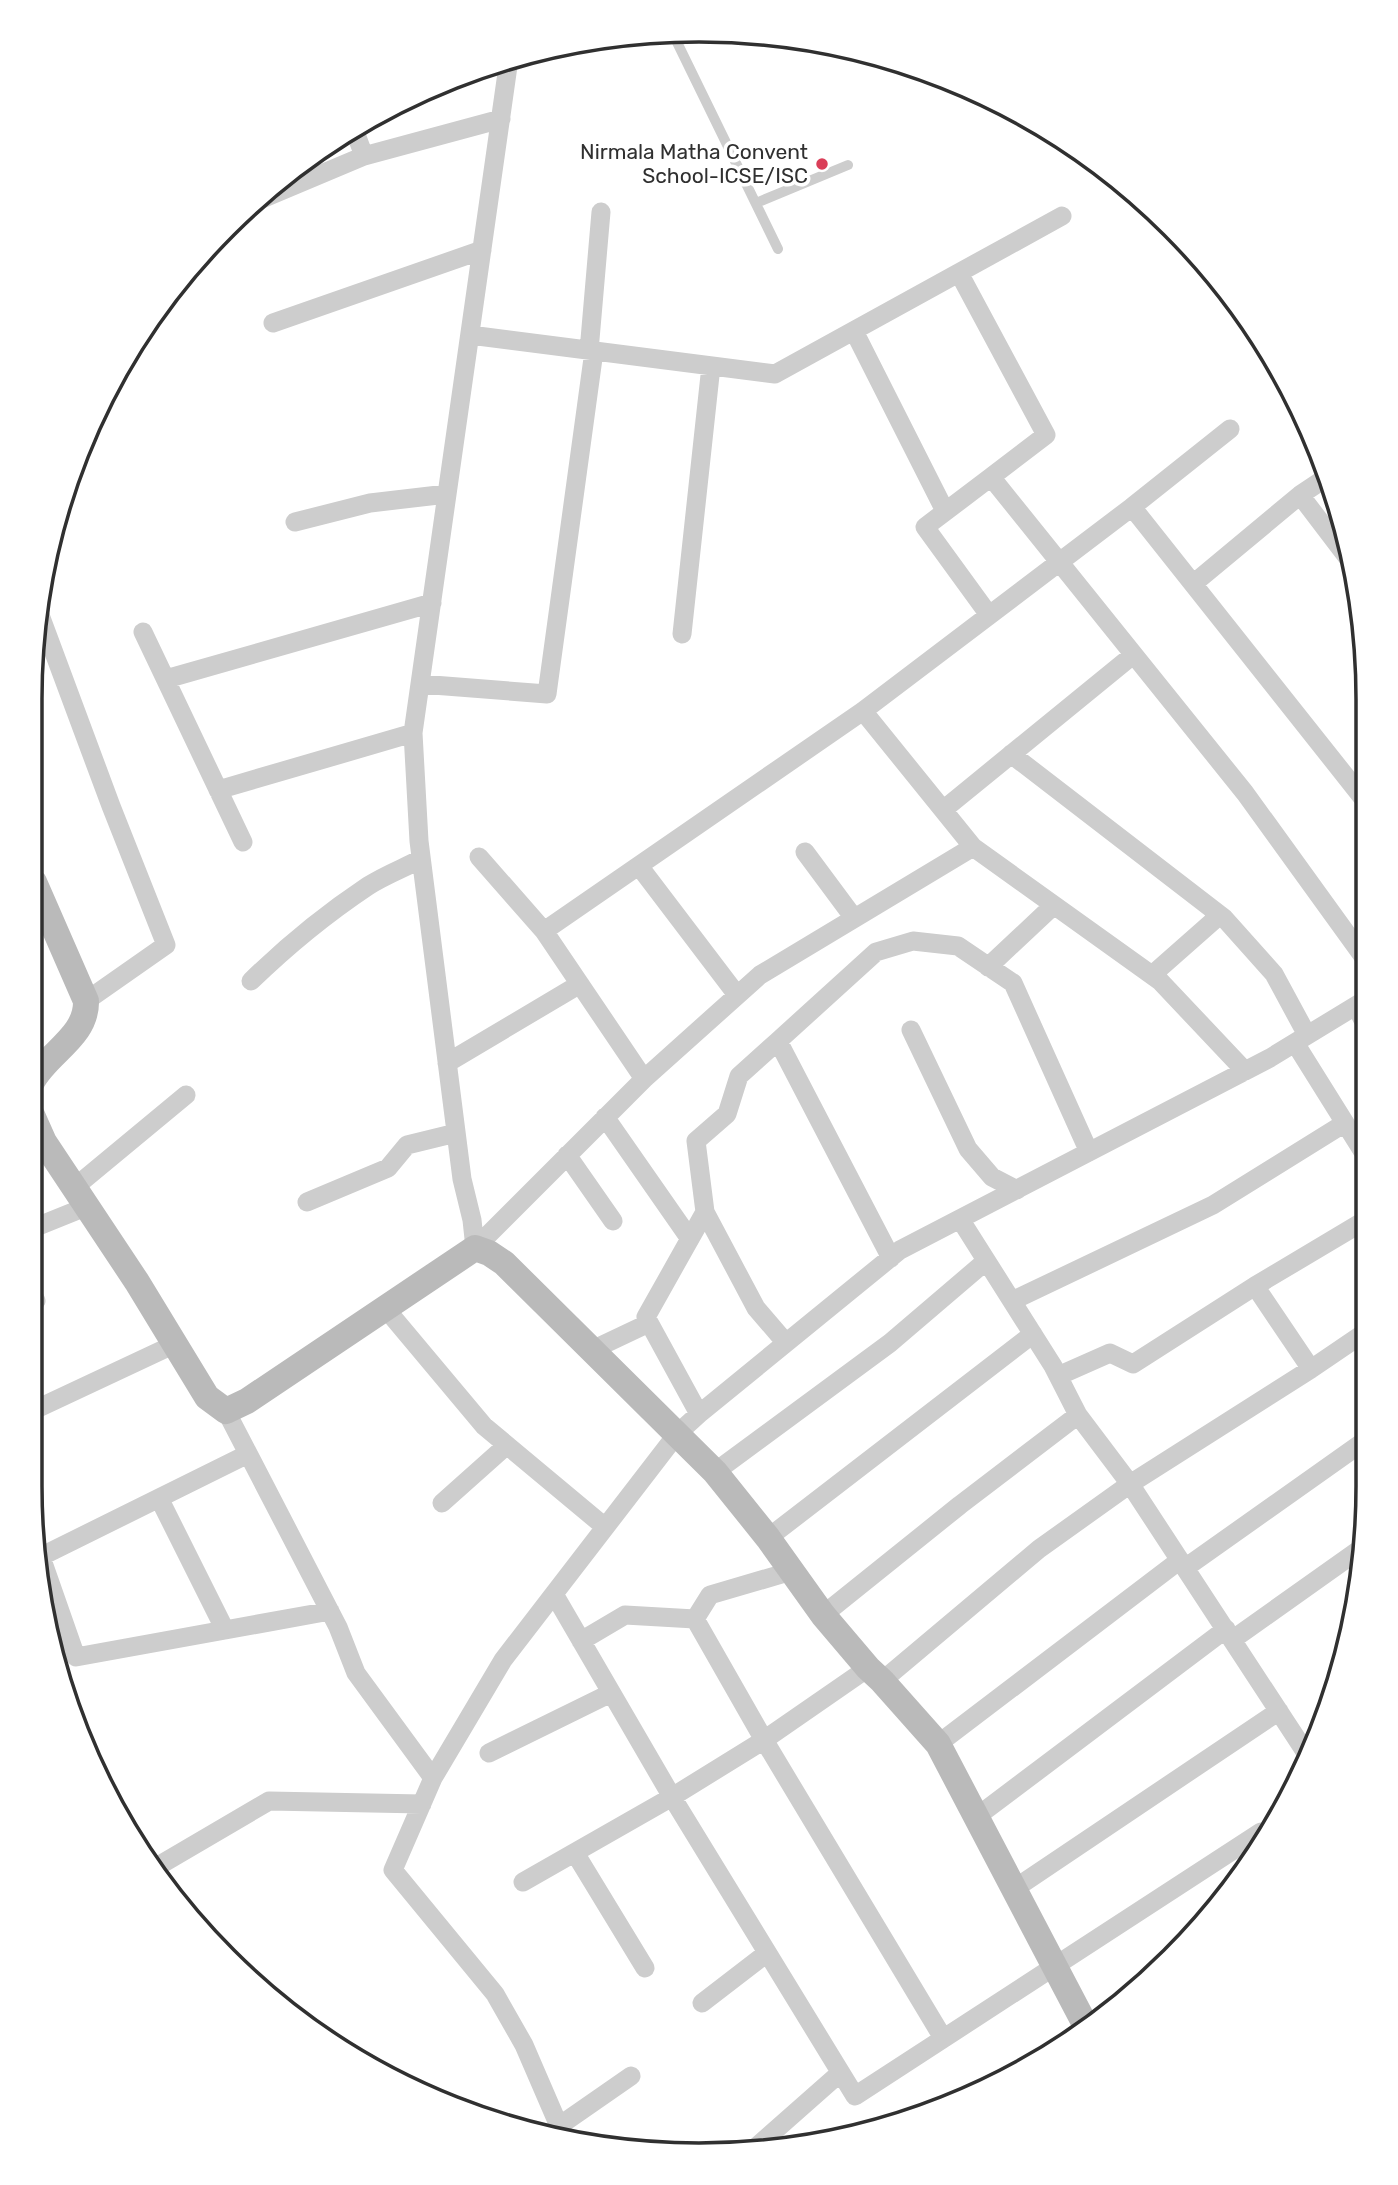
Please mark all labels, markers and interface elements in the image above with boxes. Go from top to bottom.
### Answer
place label: Nirmala Matha Convent School-ICSE/ISC [580,139,808,188]
marker: Nirmala Matha Convent School-ICSE/ISC [814,156,830,172]

